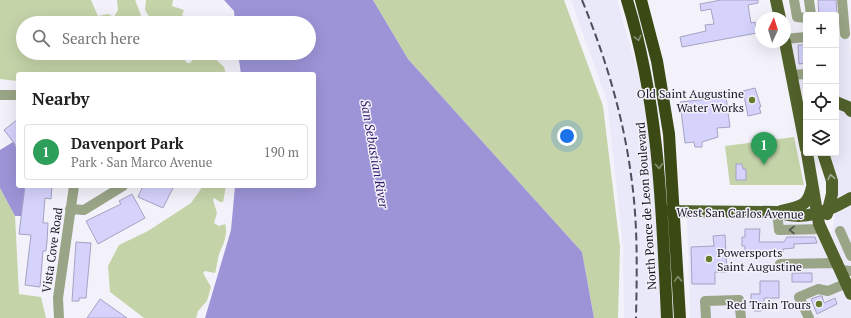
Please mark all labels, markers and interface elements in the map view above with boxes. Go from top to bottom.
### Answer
north arrow [755,12,791,48]
map controls [803,12,839,156]
button: + [803,12,839,48]
search box [16,16,316,60]
icon: search [30,27,52,49]
text: Search here [62,28,140,48]
one-way arrow [633,34,642,41]
button: − [803,48,839,84]
button: locate [803,84,839,120]
place label: Old Saint Augustine Water Works [637,86,744,115]
text: Nearby [32,87,90,110]
marker: Old Saint Augustine Water Works [747,95,757,105]
water label: San Sebastian River [357,98,394,211]
button: layers [803,120,839,156]
street label: North Ponce de Leon Boulevard [633,121,659,290]
your location [557,126,577,146]
pin: 1 [751,132,777,165]
text: Davenport Park [71,133,184,153]
text: 1 [42,143,50,161]
text: 190 m [264,143,299,161]
text: Park · San Marco Avenue [71,153,212,171]
one-way arrow [654,163,663,169]
one-way arrow [827,174,836,180]
street label: West San Carlos Avenue [676,204,804,222]
street label: Vista Cove Road [39,206,65,294]
one-way arrow [789,226,795,234]
place label: Powersports Saint Augustine [717,245,802,274]
marker: Powersports Saint Augustine [704,254,714,264]
one-way arrow [674,276,682,282]
place label: Red Train Tours [727,297,811,312]
marker: Red Train Tours [814,299,824,309]

